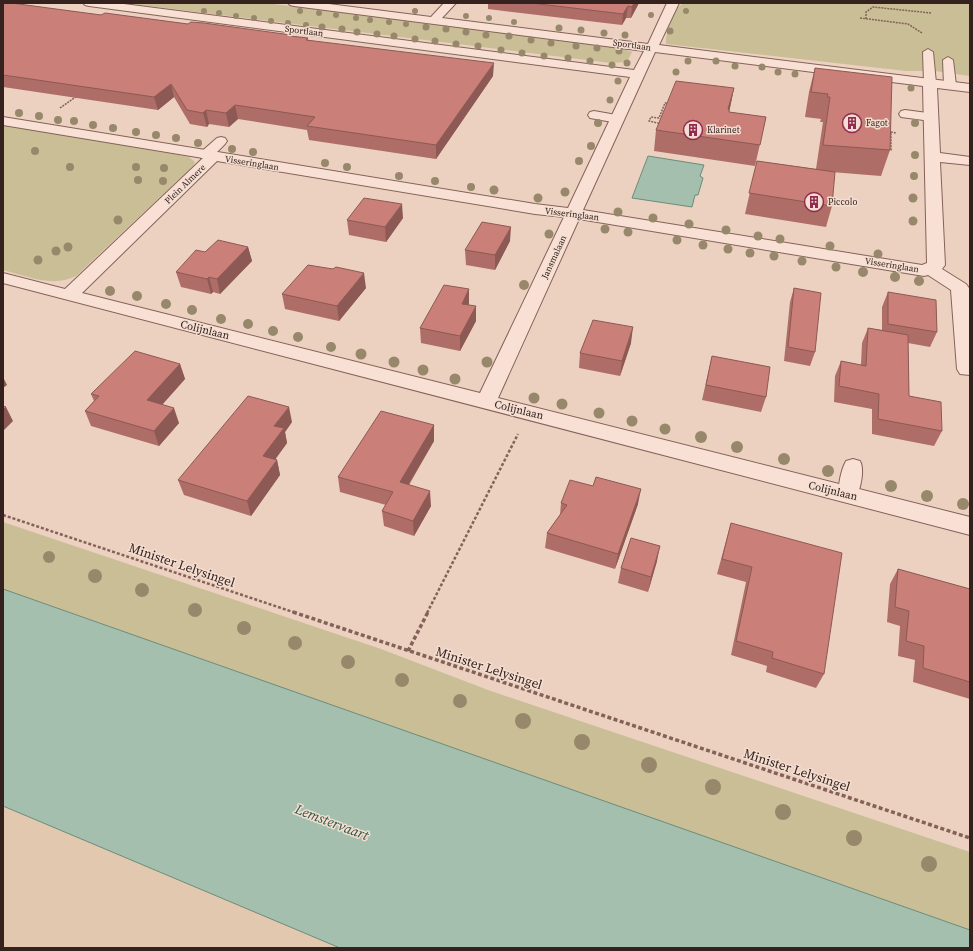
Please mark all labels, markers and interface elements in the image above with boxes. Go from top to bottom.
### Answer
street label: Sportlaan [284,23,325,39]
street label: Sportlaan [612,36,653,54]
building icon: Fagot [841,112,863,134]
place label: Fagot [866,117,888,129]
building icon: Klarinet [682,119,704,141]
place label: Klarinet [707,124,740,136]
street label: Visseringlaan [224,153,280,173]
street label: Plein Almere [162,161,208,207]
building icon: Piccolo [803,191,825,213]
place label: Piccolo [828,196,857,208]
street label: Visseringlaan [544,205,600,223]
street label: Jansmalaan [538,233,570,282]
street label: Visseringlaan [864,255,920,275]
street label: Colijnlaan [179,317,231,343]
street label: Colijnlaan [493,397,545,423]
street label: Colijnlaan [807,478,859,504]
street label: Minister Lelysingel [127,539,237,591]
street label: Minister Lelysingel [433,643,545,693]
street label: Minister Lelysingel [741,745,853,795]
water label: Lemstervaart [291,798,373,846]

